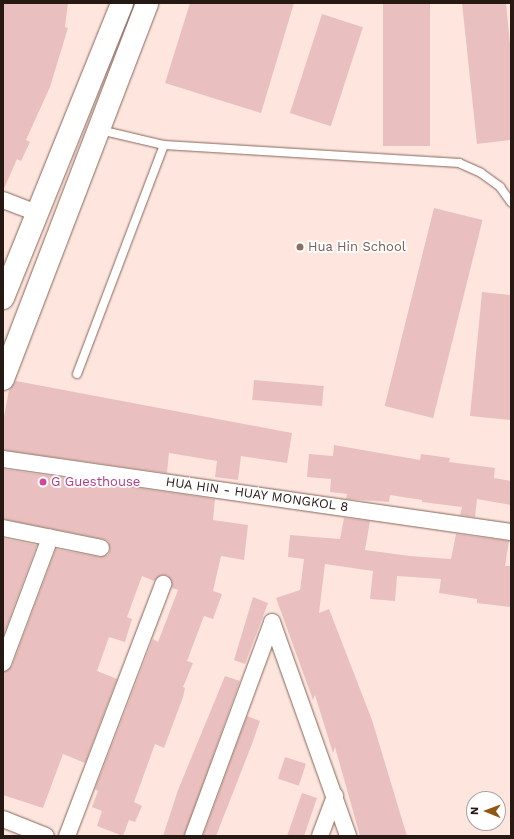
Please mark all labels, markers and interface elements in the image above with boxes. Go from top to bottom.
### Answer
place label: Hua Hin School [308,239,406,255]
marker: Hua Hin School [295,242,305,252]
place label: G Guesthouse [51,474,140,490]
street label: HUA HIN - HUAY MONGKOL 8 [164,474,350,516]
marker: G Guesthouse [38,477,48,487]
north arrow [466,791,506,831]
text: N [468,807,481,815]

